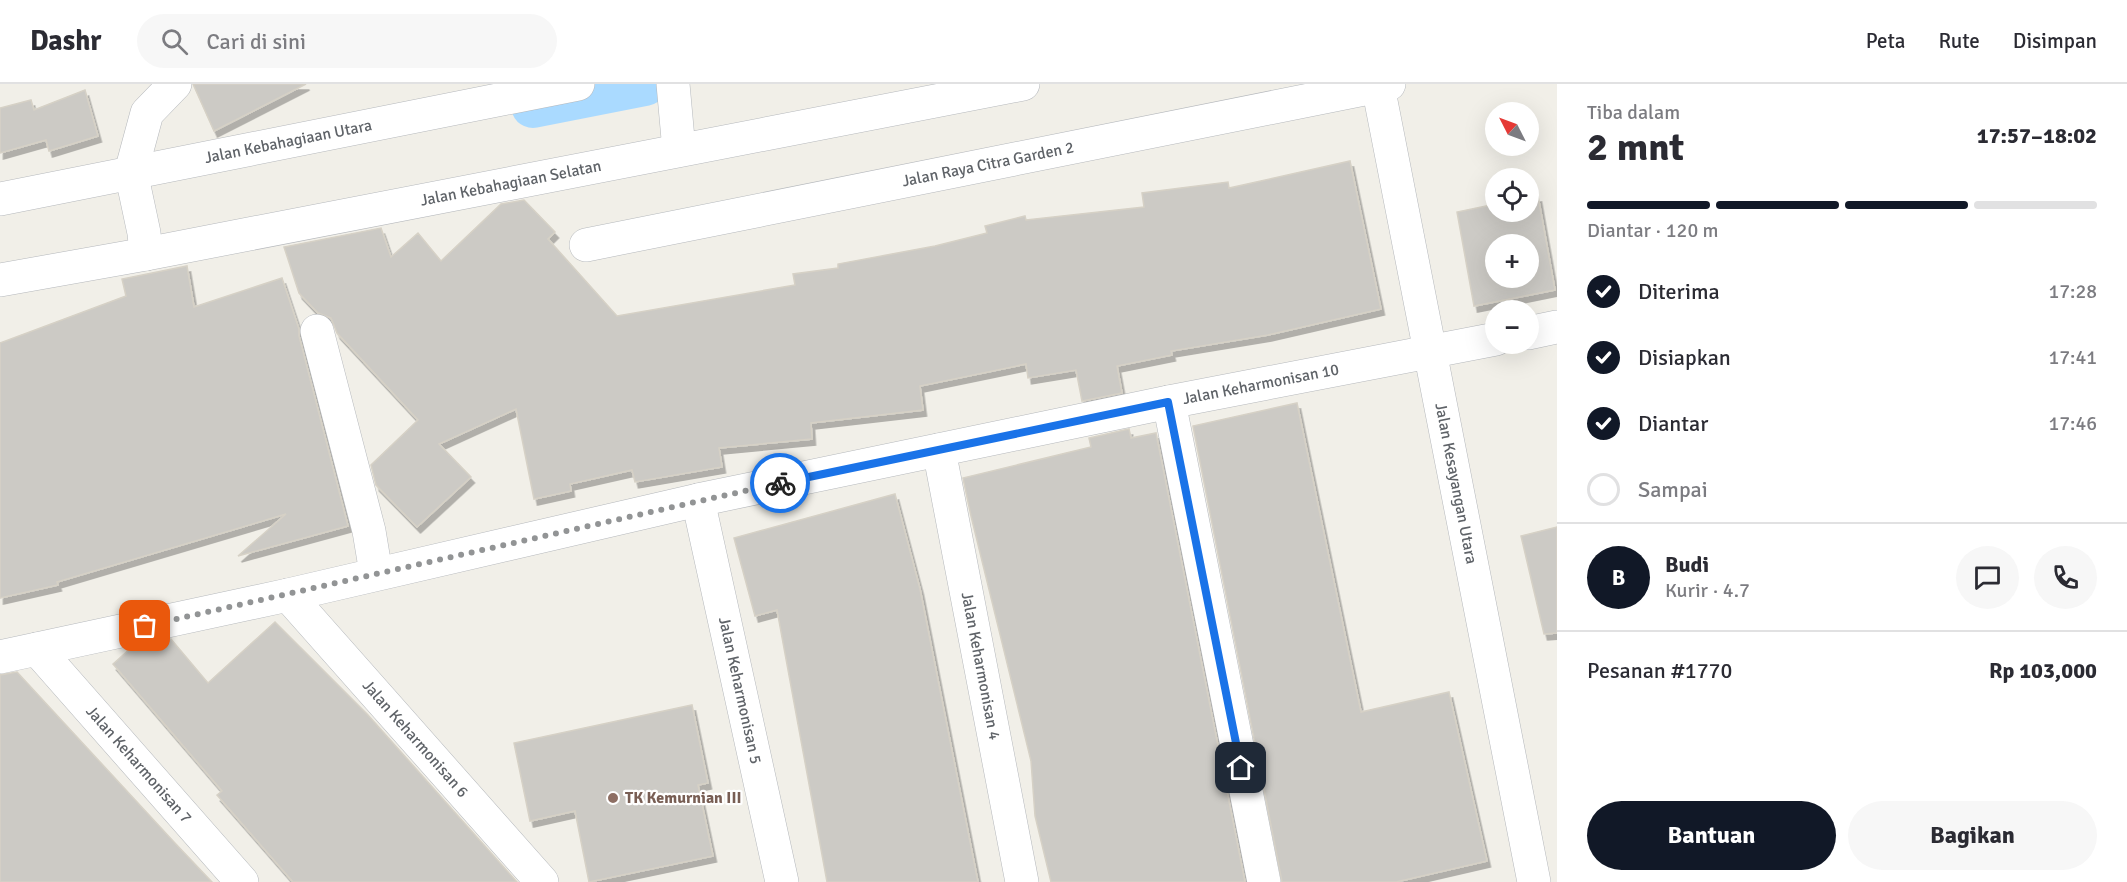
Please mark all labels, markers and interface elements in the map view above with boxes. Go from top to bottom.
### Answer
search box [137,14,557,68]
text: Dashr [30,24,101,58]
icon: search [158,25,191,58]
text: Cari di sini [206,28,306,55]
text: Peta [1866,28,1906,54]
text: Rute [1939,28,1980,54]
text: Disimpan [2013,28,2097,54]
text: Tiba dalam [1587,100,1680,125]
north arrow [1485,102,1539,156]
map controls [1485,102,1539,354]
street label: Jalan Kebahagiaan Utara [203,115,374,168]
text: 17:57–18:02 [1977,122,2097,149]
text: 2 mnt [1587,123,1684,171]
street label: Jalan Raya Citra Garden 2 [900,137,1076,191]
street label: Jalan Kebahagiaan Selatan [419,156,603,211]
button: locate [1485,168,1539,222]
text: Diantar · 120 m [1587,218,1719,243]
button: + [1485,234,1539,288]
icon: check [1587,275,1620,308]
text: Diterima [1638,278,1720,305]
text: 17:28 [2048,279,2097,304]
button: − [1485,300,1539,354]
icon: check [1587,341,1620,374]
text: Disiapkan [1638,344,1731,371]
text: 17:41 [2048,345,2097,370]
street label: Jalan Keharmonisan 10 [1181,359,1341,409]
street label: Jalan Kesayangan Utara [1430,401,1481,566]
icon: check [1587,407,1620,440]
text: Diantar [1638,410,1708,437]
text: 17:46 [2048,411,2097,436]
courier [750,453,810,513]
icon: bike [764,467,797,500]
text: Sampai [1638,476,1708,503]
button: chat [1956,546,2019,609]
button: phone [2034,546,2097,609]
text: Budi [1665,551,1709,578]
text: B [1612,564,1625,591]
text: Kurir · 4.7 [1665,578,1750,603]
street label: Jalan Keharmonisan 4 [957,590,1005,742]
pin [119,600,170,651]
icon: bag [128,609,161,642]
street label: Jalan Keharmonisan 5 [714,615,766,766]
text: Pesanan #1770 [1587,657,1732,684]
text: Rp 103,000 [1989,657,2097,684]
street label: Jalan Keharmonisan 6 [358,676,473,802]
street label: Jalan Keharmonisan 7 [82,702,196,828]
pin [1215,742,1266,793]
icon: home [1224,751,1257,784]
place label: TK Kemurnian III [625,788,741,808]
marker: TK Kemurnian III [606,791,620,805]
button: Bantuan [1587,801,1836,870]
button: Bagikan [1848,801,2097,870]

